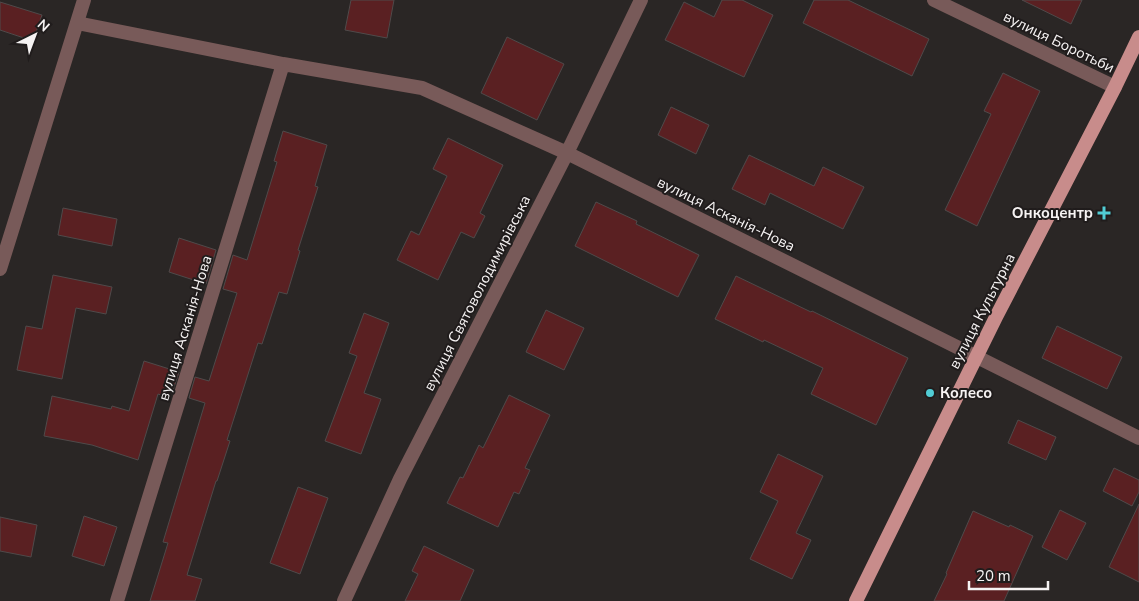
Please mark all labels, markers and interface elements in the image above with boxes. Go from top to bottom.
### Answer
street label: вулиця Боротьби [1000,6,1118,78]
north arrow [10,10,60,60]
text: N [33,15,54,36]
street label: вулиця Асканія-Нова [654,172,798,256]
street label: вулиця Святоволодимирівська [419,192,535,394]
place label: Онкоцентр [1012,203,1093,223]
marker: Онкоцентр [1097,206,1111,220]
street label: вулиця Культурна [944,250,1020,372]
street label: вулиця Асканія-Нова [153,253,217,403]
place label: Колесо [940,383,992,403]
marker: Колесо [924,387,936,399]
scale bar [969,558,1048,590]
text: 20 m [976,566,1011,586]

